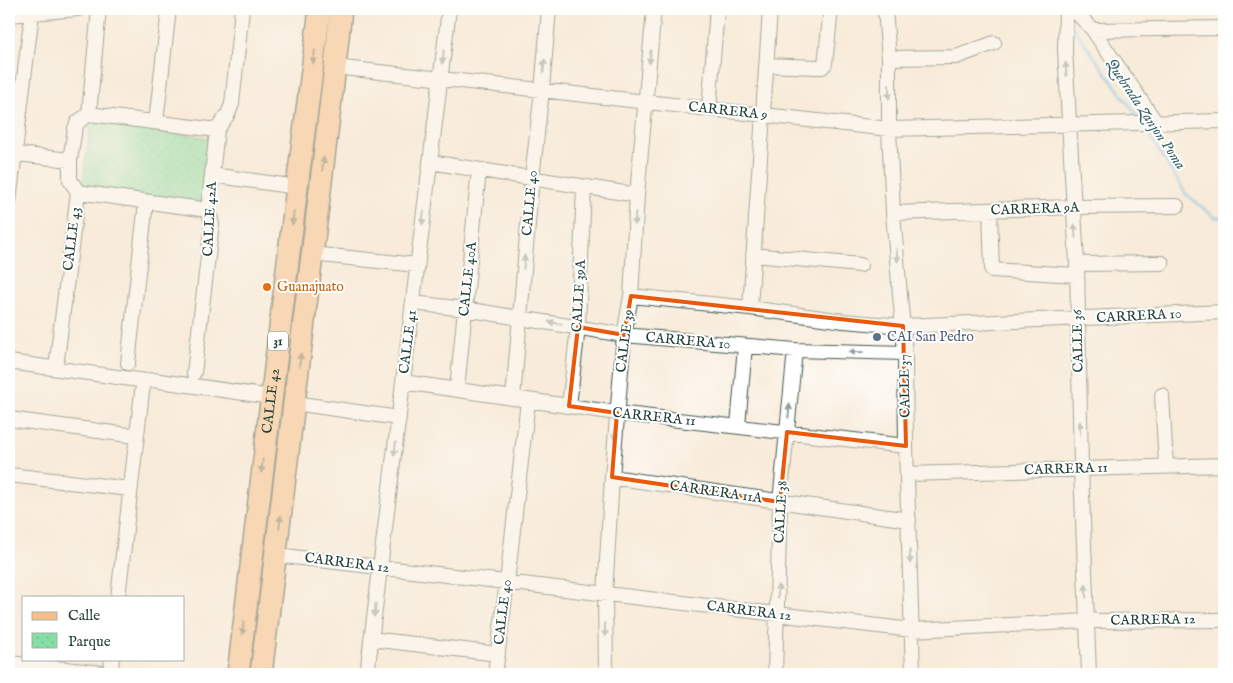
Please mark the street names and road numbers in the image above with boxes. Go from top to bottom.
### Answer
street label: CARRERA 9 [688,98,768,124]
street label: CALLE 40 [518,169,542,237]
street label: CALLE 42A [199,181,221,257]
street label: CARRERA 9A [990,198,1080,220]
street label: CALLE 43 [59,206,85,272]
street label: CALLE 40A [455,240,481,317]
street label: CALLE 39A [568,259,590,333]
street label: CARRERA 10 [1096,305,1182,327]
street label: CALLE 39 [612,308,638,374]
street label: CALLE 36 [1068,308,1088,373]
street label: CALLE 41 [395,309,421,375]
street label: CARRERA 10 [645,328,731,354]
road number: 31 [268,332,288,351]
street label: CALLE 37 [895,354,915,418]
street label: CALLE 42 [258,367,284,435]
street label: CARRERA 11 [611,404,697,430]
street label: CARRERA 11 [1024,459,1108,479]
street label: CARRERA 11A [669,477,764,507]
street label: CALLE 38 [770,480,792,544]
street label: CARRERA 12 [304,549,391,577]
street label: CALLE 40 [490,578,516,646]
street label: CARRERA 12 [706,597,793,625]
street label: CARRERA 12 [1110,610,1196,630]

